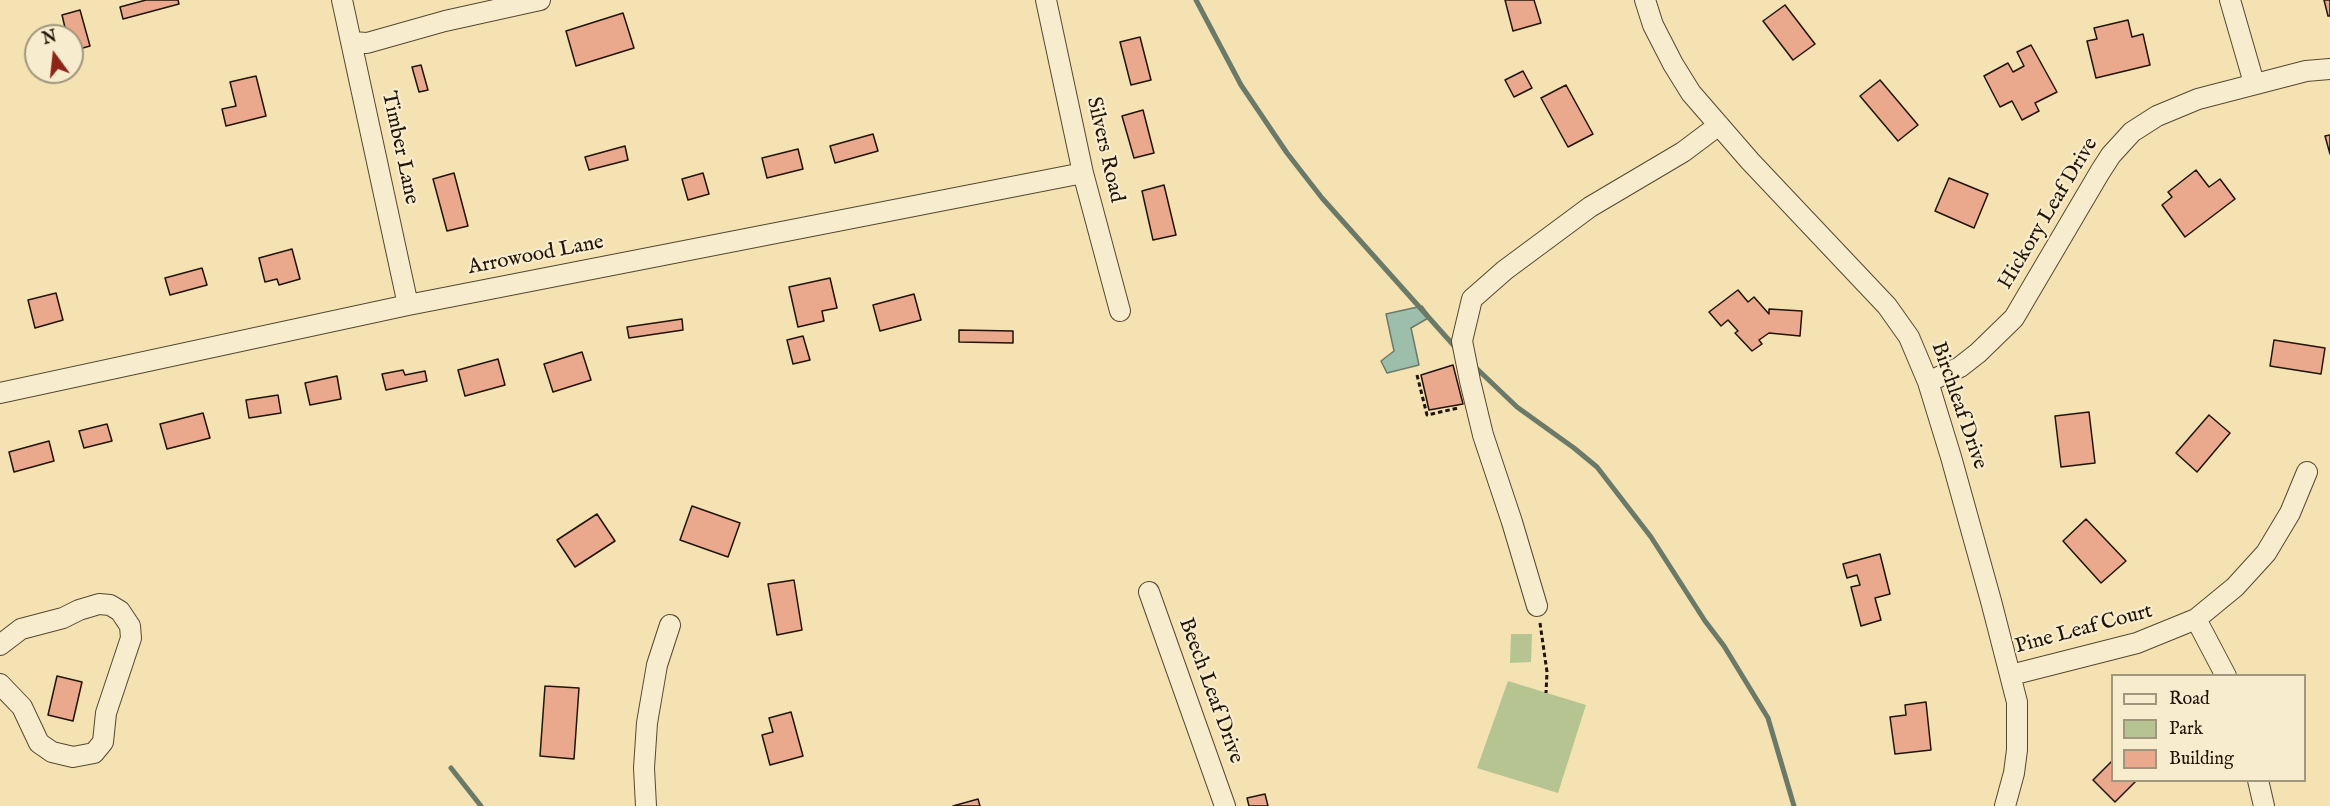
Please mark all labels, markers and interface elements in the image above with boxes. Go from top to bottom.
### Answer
north arrow [24,24,84,84]
text: N [41,27,59,50]
street label: Timber Lane [375,89,423,207]
street label: Silvers Road [1080,95,1128,205]
street label: Hickory Leaf Drive [1994,134,2104,294]
street label: Arrowood Lane [466,231,606,281]
street label: Birchleaf Drive [1924,339,1992,473]
street label: Pine Leaf Court [2013,600,2155,660]
street label: Beech Leaf Drive [1172,615,1248,767]
legend [2111,674,2306,782]
text: Road [2169,688,2210,711]
text: Park [2169,718,2203,741]
text: Building [2169,748,2234,771]

